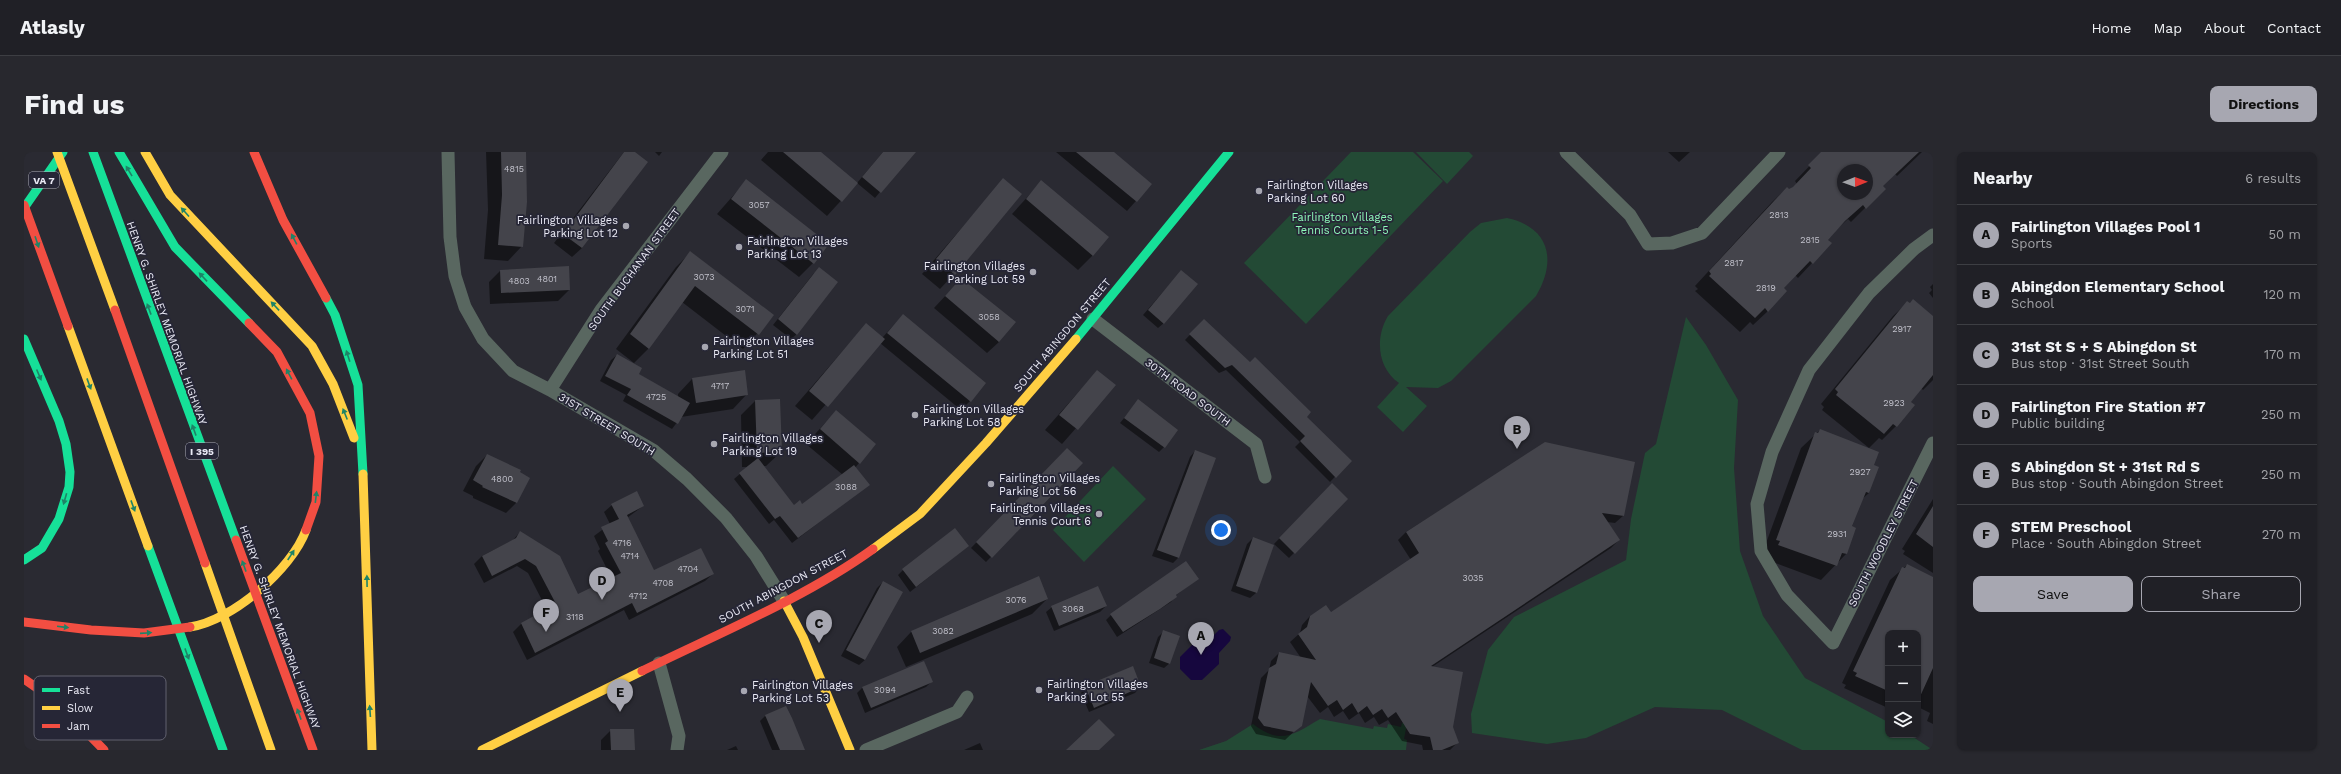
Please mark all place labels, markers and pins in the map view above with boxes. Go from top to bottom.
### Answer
place label: Fairlington Villages Parking Lot 60 [1267,179,1368,205]
marker: Fairlington Villages Parking Lot 60 [1254,186,1264,196]
place label: Fairlington Villages Parking Lot 12 [517,214,618,240]
marker: Fairlington Villages Parking Lot 12 [621,221,631,231]
place label: Fairlington Villages Parking Lot 13 [747,235,848,261]
marker: Fairlington Villages Parking Lot 13 [734,242,744,252]
place label: Fairlington Villages Parking Lot 59 [924,260,1025,286]
marker: Fairlington Villages Parking Lot 59 [1028,267,1038,277]
place label: Fairlington Villages Parking Lot 51 [713,335,814,361]
marker: Fairlington Villages Parking Lot 51 [700,342,710,352]
place label: Fairlington Villages Parking Lot 58 [923,403,1024,429]
marker: Fairlington Villages Parking Lot 58 [910,410,920,420]
pin: B [1504,416,1530,449]
place label: Fairlington Villages Parking Lot 19 [722,432,823,458]
marker: Fairlington Villages Parking Lot 19 [709,439,719,449]
place label: Fairlington Villages Parking Lot 56 [999,472,1100,498]
marker: Fairlington Villages Parking Lot 56 [986,479,996,489]
place label: Fairlington Villages Tennis Court 6 [990,502,1091,528]
marker: Fairlington Villages Tennis Court 6 [1094,509,1104,519]
pin: D [589,567,615,600]
pin: F [533,599,559,632]
pin: C [806,610,832,643]
pin: A [1188,622,1214,655]
place label: Fairlington Villages Parking Lot 55 [1047,678,1148,704]
pin: E [607,679,633,712]
place label: Fairlington Villages Parking Lot 53 [752,679,853,705]
marker: Fairlington Villages Parking Lot 55 [1034,685,1044,695]
marker: Fairlington Villages Parking Lot 53 [739,686,749,696]

